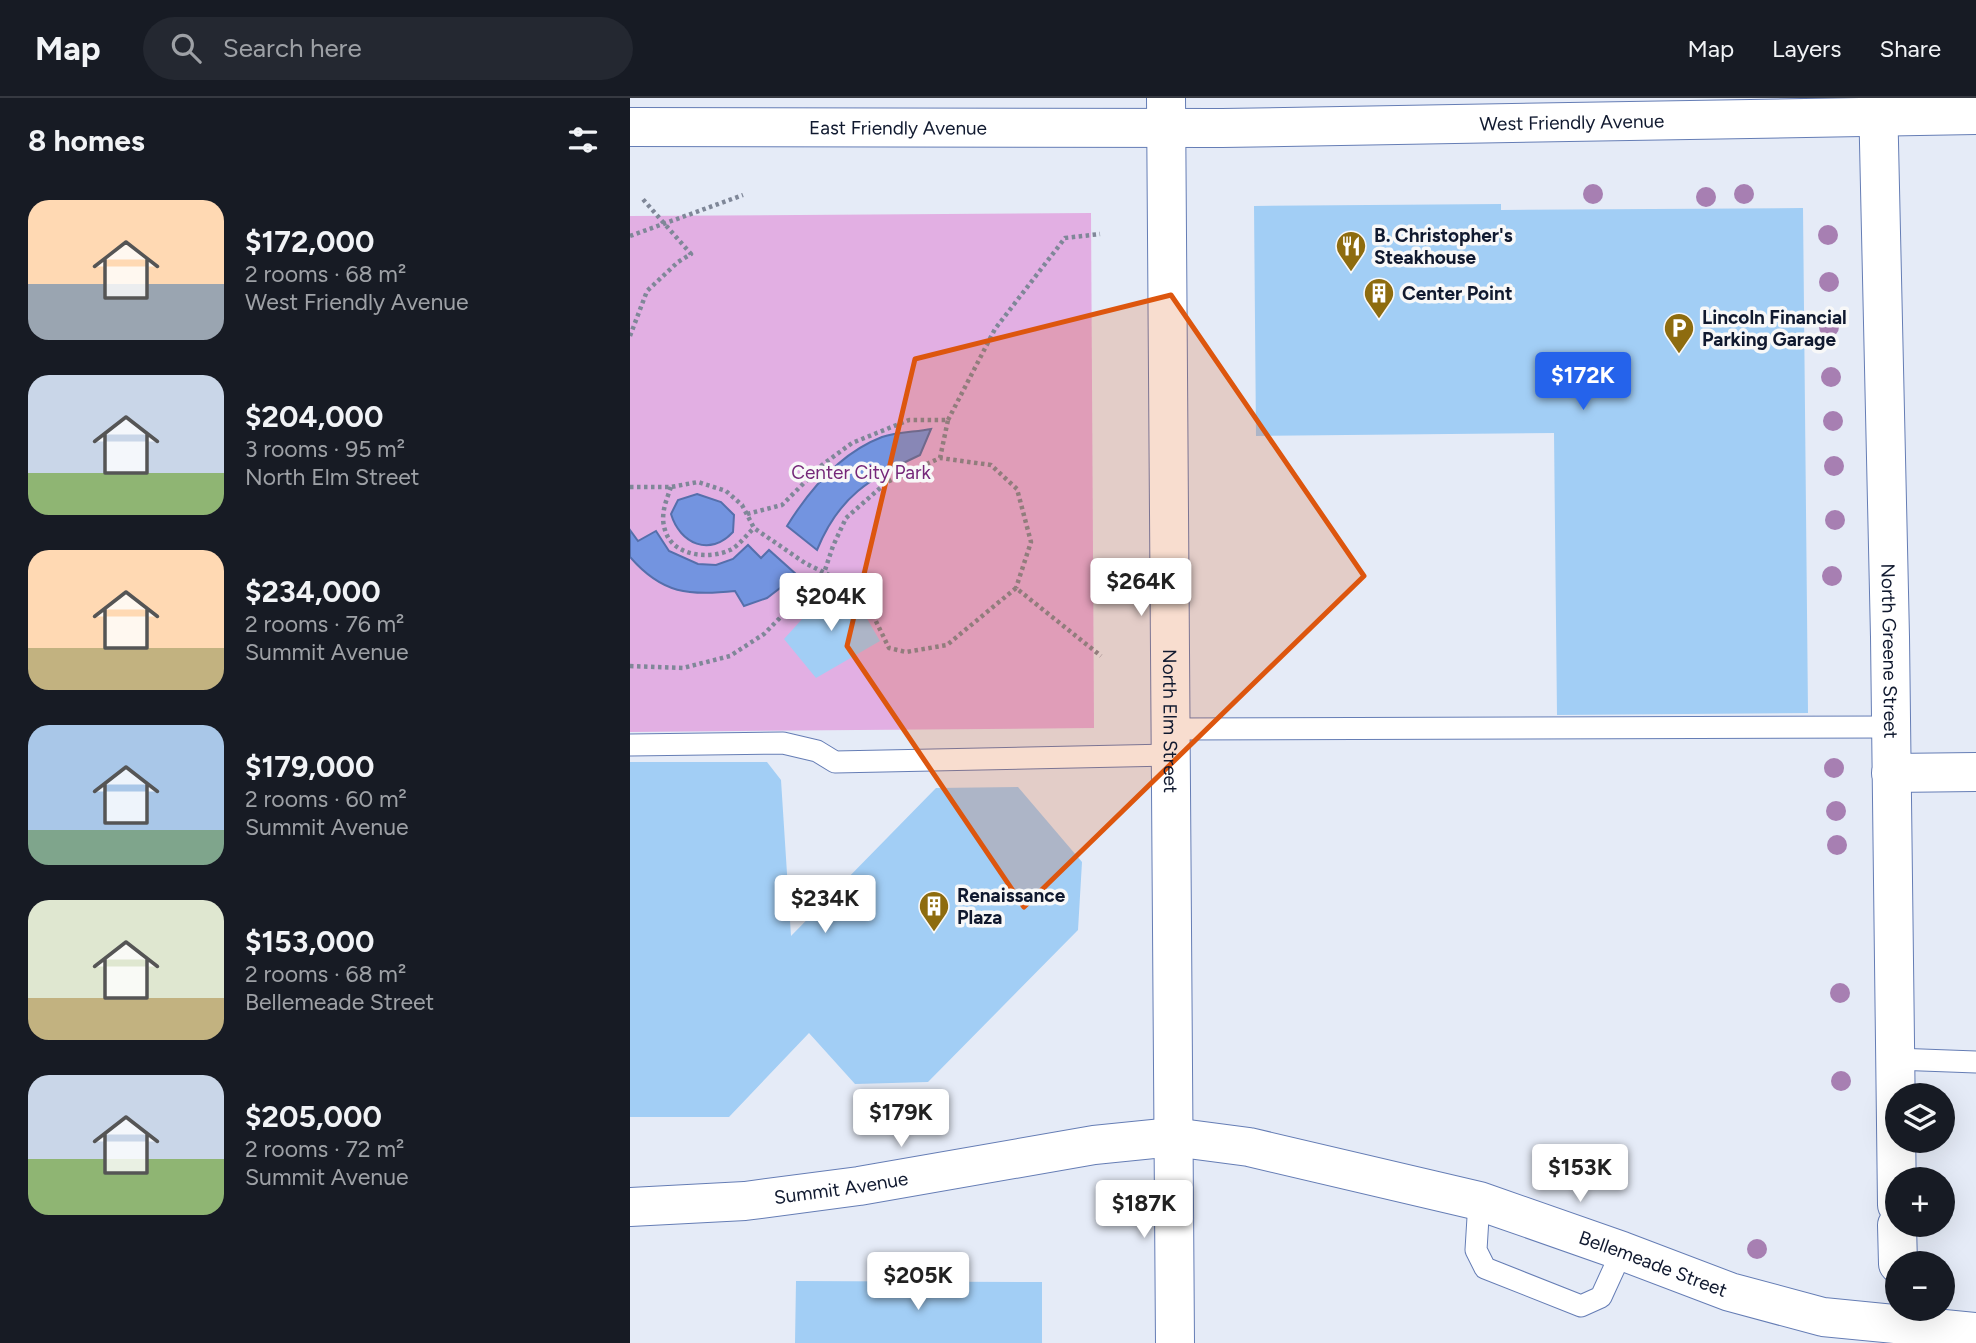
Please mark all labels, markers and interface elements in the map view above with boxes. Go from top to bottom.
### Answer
search box [143,17,633,80]
text: Map [35,29,101,68]
icon: search [167,29,205,67]
text: Search here [223,32,362,64]
text: Map [1687,34,1734,63]
text: Layers [1772,34,1841,63]
text: Share [1879,34,1941,63]
street label: West Friendly Avenue [1479,109,1665,136]
street label: East Friendly Avenue [809,116,987,140]
icon: filters [564,121,602,159]
text: 8 homes [28,122,145,159]
text: $172,000 [245,223,374,260]
place label: B. Christopher's Steakhouse [1374,224,1513,269]
icon: home [84,228,168,312]
restaurant icon: B. Christopher's Steakhouse [1334,229,1368,273]
text: 2 rooms · 68 m² [245,260,406,288]
building icon: Center Point [1362,276,1396,320]
place label: Center Point [1402,282,1513,305]
text: West Friendly Avenue [245,288,469,316]
place label: Lincoln Financial Parking Garage [1702,306,1847,351]
parking icon: Lincoln Financial Parking Garage [1662,311,1696,355]
pin: $172K [1534,352,1632,412]
text: $172K [1551,361,1615,389]
text: $204,000 [245,398,383,435]
icon: home [84,403,168,487]
text: 3 rooms · 95 m² [245,435,405,463]
park label: Center City Park [791,461,931,484]
text: North Elm Street [245,463,419,491]
pin: $264K [1092,559,1190,618]
street label: North Greene Street [1876,563,1902,739]
text: $264K [1106,567,1176,595]
text: $234,000 [245,573,381,610]
pin: $204K [782,574,880,633]
icon: home [84,578,168,662]
text: $204K [796,582,866,610]
text: 2 rooms · 76 m² [245,610,404,638]
text: Summit Avenue [245,638,409,666]
street label: North Elm Street [1158,649,1182,793]
text: $179,000 [245,748,374,785]
icon: home [84,753,168,837]
text: 2 rooms · 60 m² [245,785,407,813]
text: Summit Avenue [245,813,409,841]
pin: $234K [776,876,874,935]
text: $234K [791,884,859,912]
place label: Renaissance Plaza [957,884,1066,929]
building icon: Renaissance Plaza [917,889,951,933]
text: $153,000 [245,923,374,960]
icon: home [84,928,168,1012]
text: 2 rooms · 68 m² [245,960,406,988]
text: Bellemeade Street [245,988,434,1016]
map controls [1885,1083,1955,1321]
button: layers [1885,1083,1955,1153]
pin: $179K [852,1090,950,1149]
text: $205,000 [245,1098,382,1135]
text: $179K [869,1098,933,1126]
icon: home [84,1103,168,1187]
text: 2 rooms · 72 m² [245,1135,404,1163]
pin: $153K [1531,1144,1629,1204]
text: $153K [1548,1153,1612,1181]
text: Summit Avenue [245,1163,409,1191]
street label: Summit Avenue [773,1167,910,1209]
button: + [1885,1167,1955,1237]
pin: $187K [1095,1180,1193,1240]
text: $187K [1112,1189,1176,1217]
street label: Bellemeade Street [1576,1226,1730,1302]
button: − [1885,1251,1955,1321]
pin: $205K [869,1252,967,1312]
text: $205K [883,1261,953,1289]

